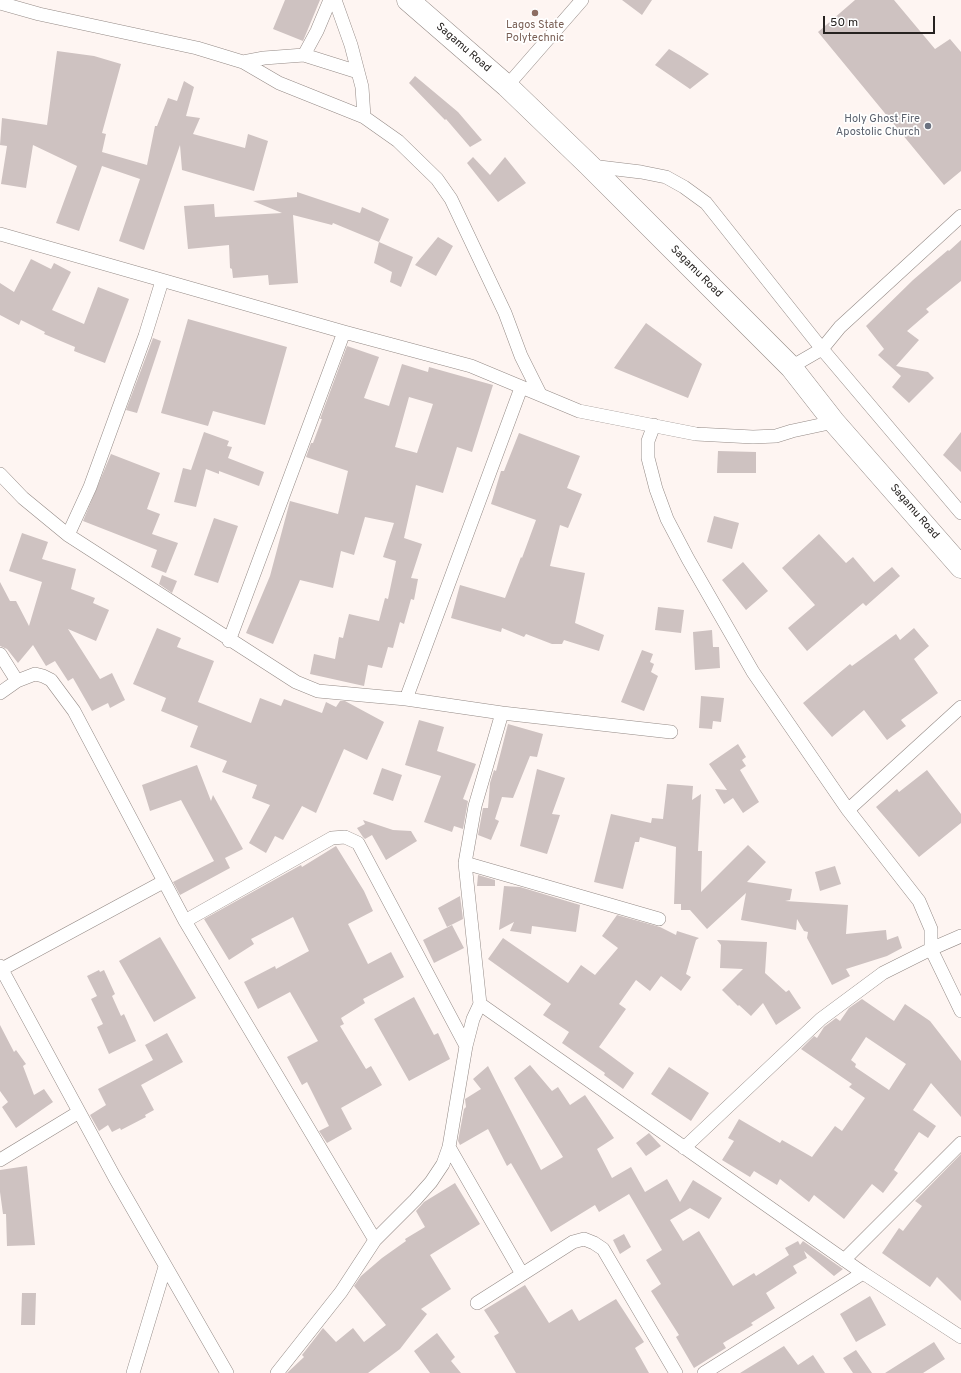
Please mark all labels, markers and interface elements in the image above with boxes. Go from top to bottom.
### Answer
marker: Lagos State Polytechnic [530,8,540,18]
scale bar [825,8,937,34]
text: 50 m [830,15,858,31]
place label: Lagos State Polytechnic [506,19,564,45]
street label: Sagamu Road [433,21,493,75]
place label: Holy Ghost Fire Apostolic Church [836,113,920,139]
marker: Holy Ghost Fire Apostolic Church [923,121,933,131]
street label: Sagamu Road [667,243,725,301]
street label: Sagamu Road [887,482,941,542]

